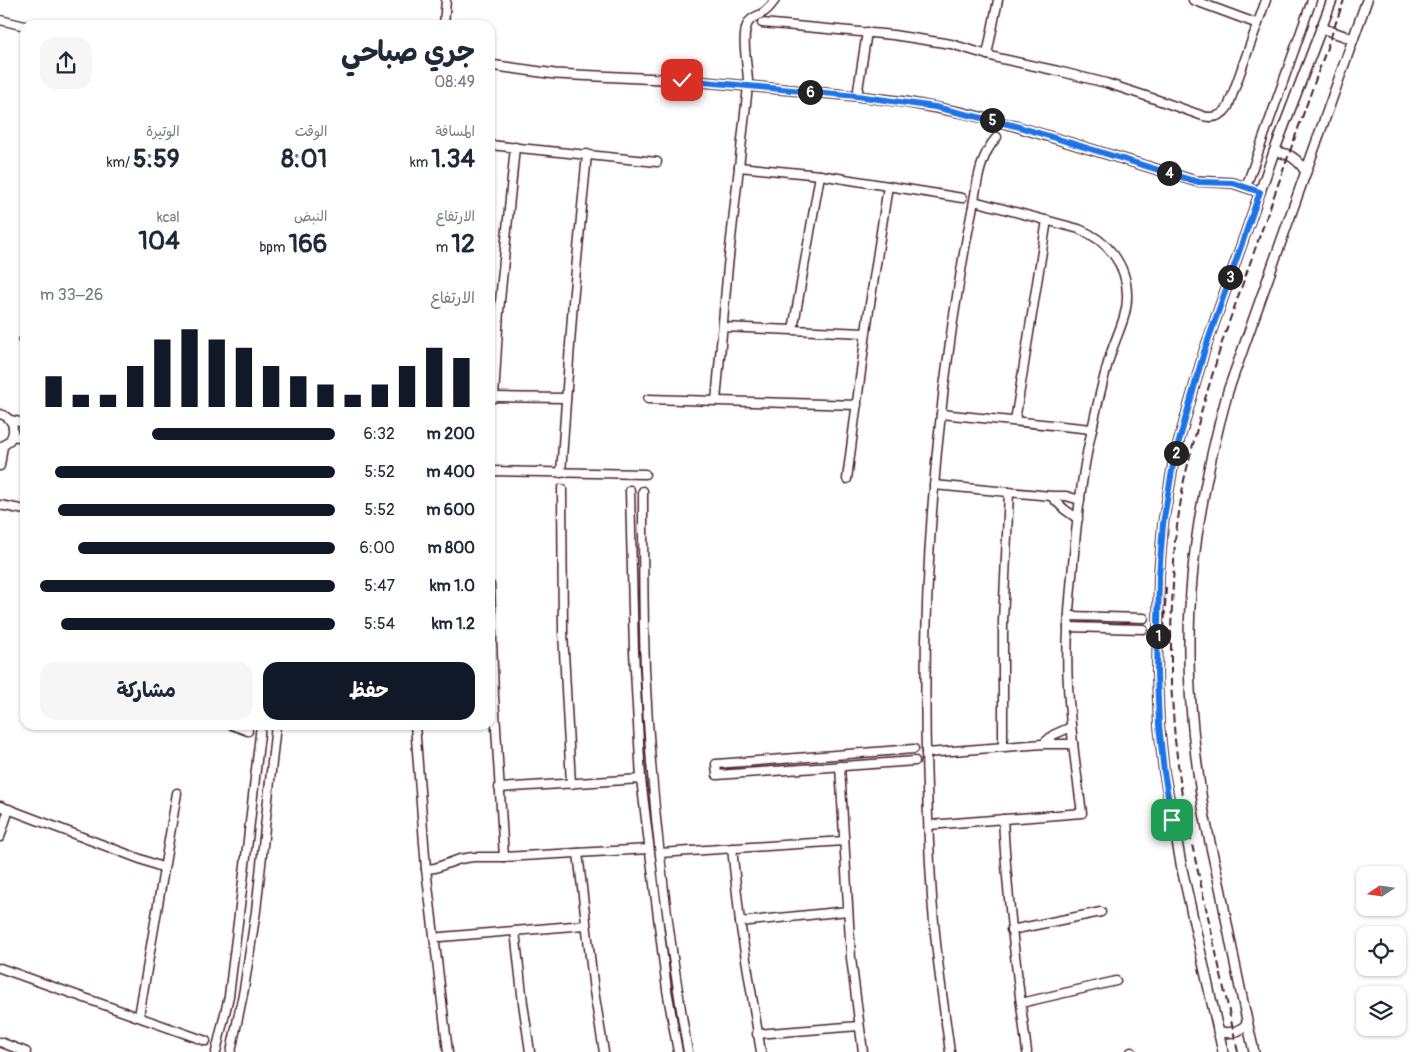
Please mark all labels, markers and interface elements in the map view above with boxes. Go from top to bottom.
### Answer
text: جري صباحي [341,35,475,70]
button: share [40,37,92,89]
pin [661,59,703,101]
icon: check [668,66,696,94]
text: 08:49 [434,72,475,92]
pin: 6 [798,80,822,104]
text: 6 [806,84,815,101]
pin: 5 [980,108,1004,132]
text: 5 [989,112,996,129]
text: الوتيرة [146,123,180,140]
text: الوقت [295,123,327,140]
text: المسافة [435,123,475,140]
text: 5:59 [133,144,180,175]
text: 8:01 [281,144,327,175]
text: 1.34 [431,144,475,175]
text: /km [107,154,133,171]
text: km [410,154,431,171]
pin: 4 [1156,160,1182,186]
text: 4 [1165,165,1174,182]
text: النبض [294,208,327,225]
text: الارتفاع [436,208,475,225]
text: kcal [157,209,180,226]
text: 104 [138,226,180,257]
text: 166 [288,229,327,260]
text: 12 [451,229,475,260]
text: bpm [259,239,288,256]
text: m [436,239,451,256]
pin: 3 [1218,264,1242,290]
text: 3 [1227,269,1234,286]
text: 26–33 m [40,285,103,305]
text: الارتفاع [430,288,475,308]
text: 6:32 [364,424,395,444]
text: 200 m [426,424,475,444]
pin: 2 [1164,440,1188,466]
text: 2 [1173,445,1180,462]
text: 5:52 [364,462,395,482]
text: 400 m [426,462,475,482]
text: 5:52 [364,500,395,520]
text: 600 m [426,500,475,520]
text: 6:00 [360,538,395,558]
text: 800 m [427,538,475,558]
text: 5:47 [364,576,395,596]
text: 1.0 km [430,576,475,596]
text: 5:54 [364,614,395,634]
text: 1.2 km [432,614,475,634]
pin: 1 [1146,624,1170,648]
text: 1 [1156,628,1161,645]
button: مشاركة [40,662,253,720]
button: حفظ [263,662,475,720]
pin [1151,799,1193,841]
icon: arrive [1158,806,1186,834]
north arrow [1356,866,1406,916]
map controls [1356,866,1406,1036]
button: locate [1356,926,1406,976]
button: layers [1356,986,1406,1036]

